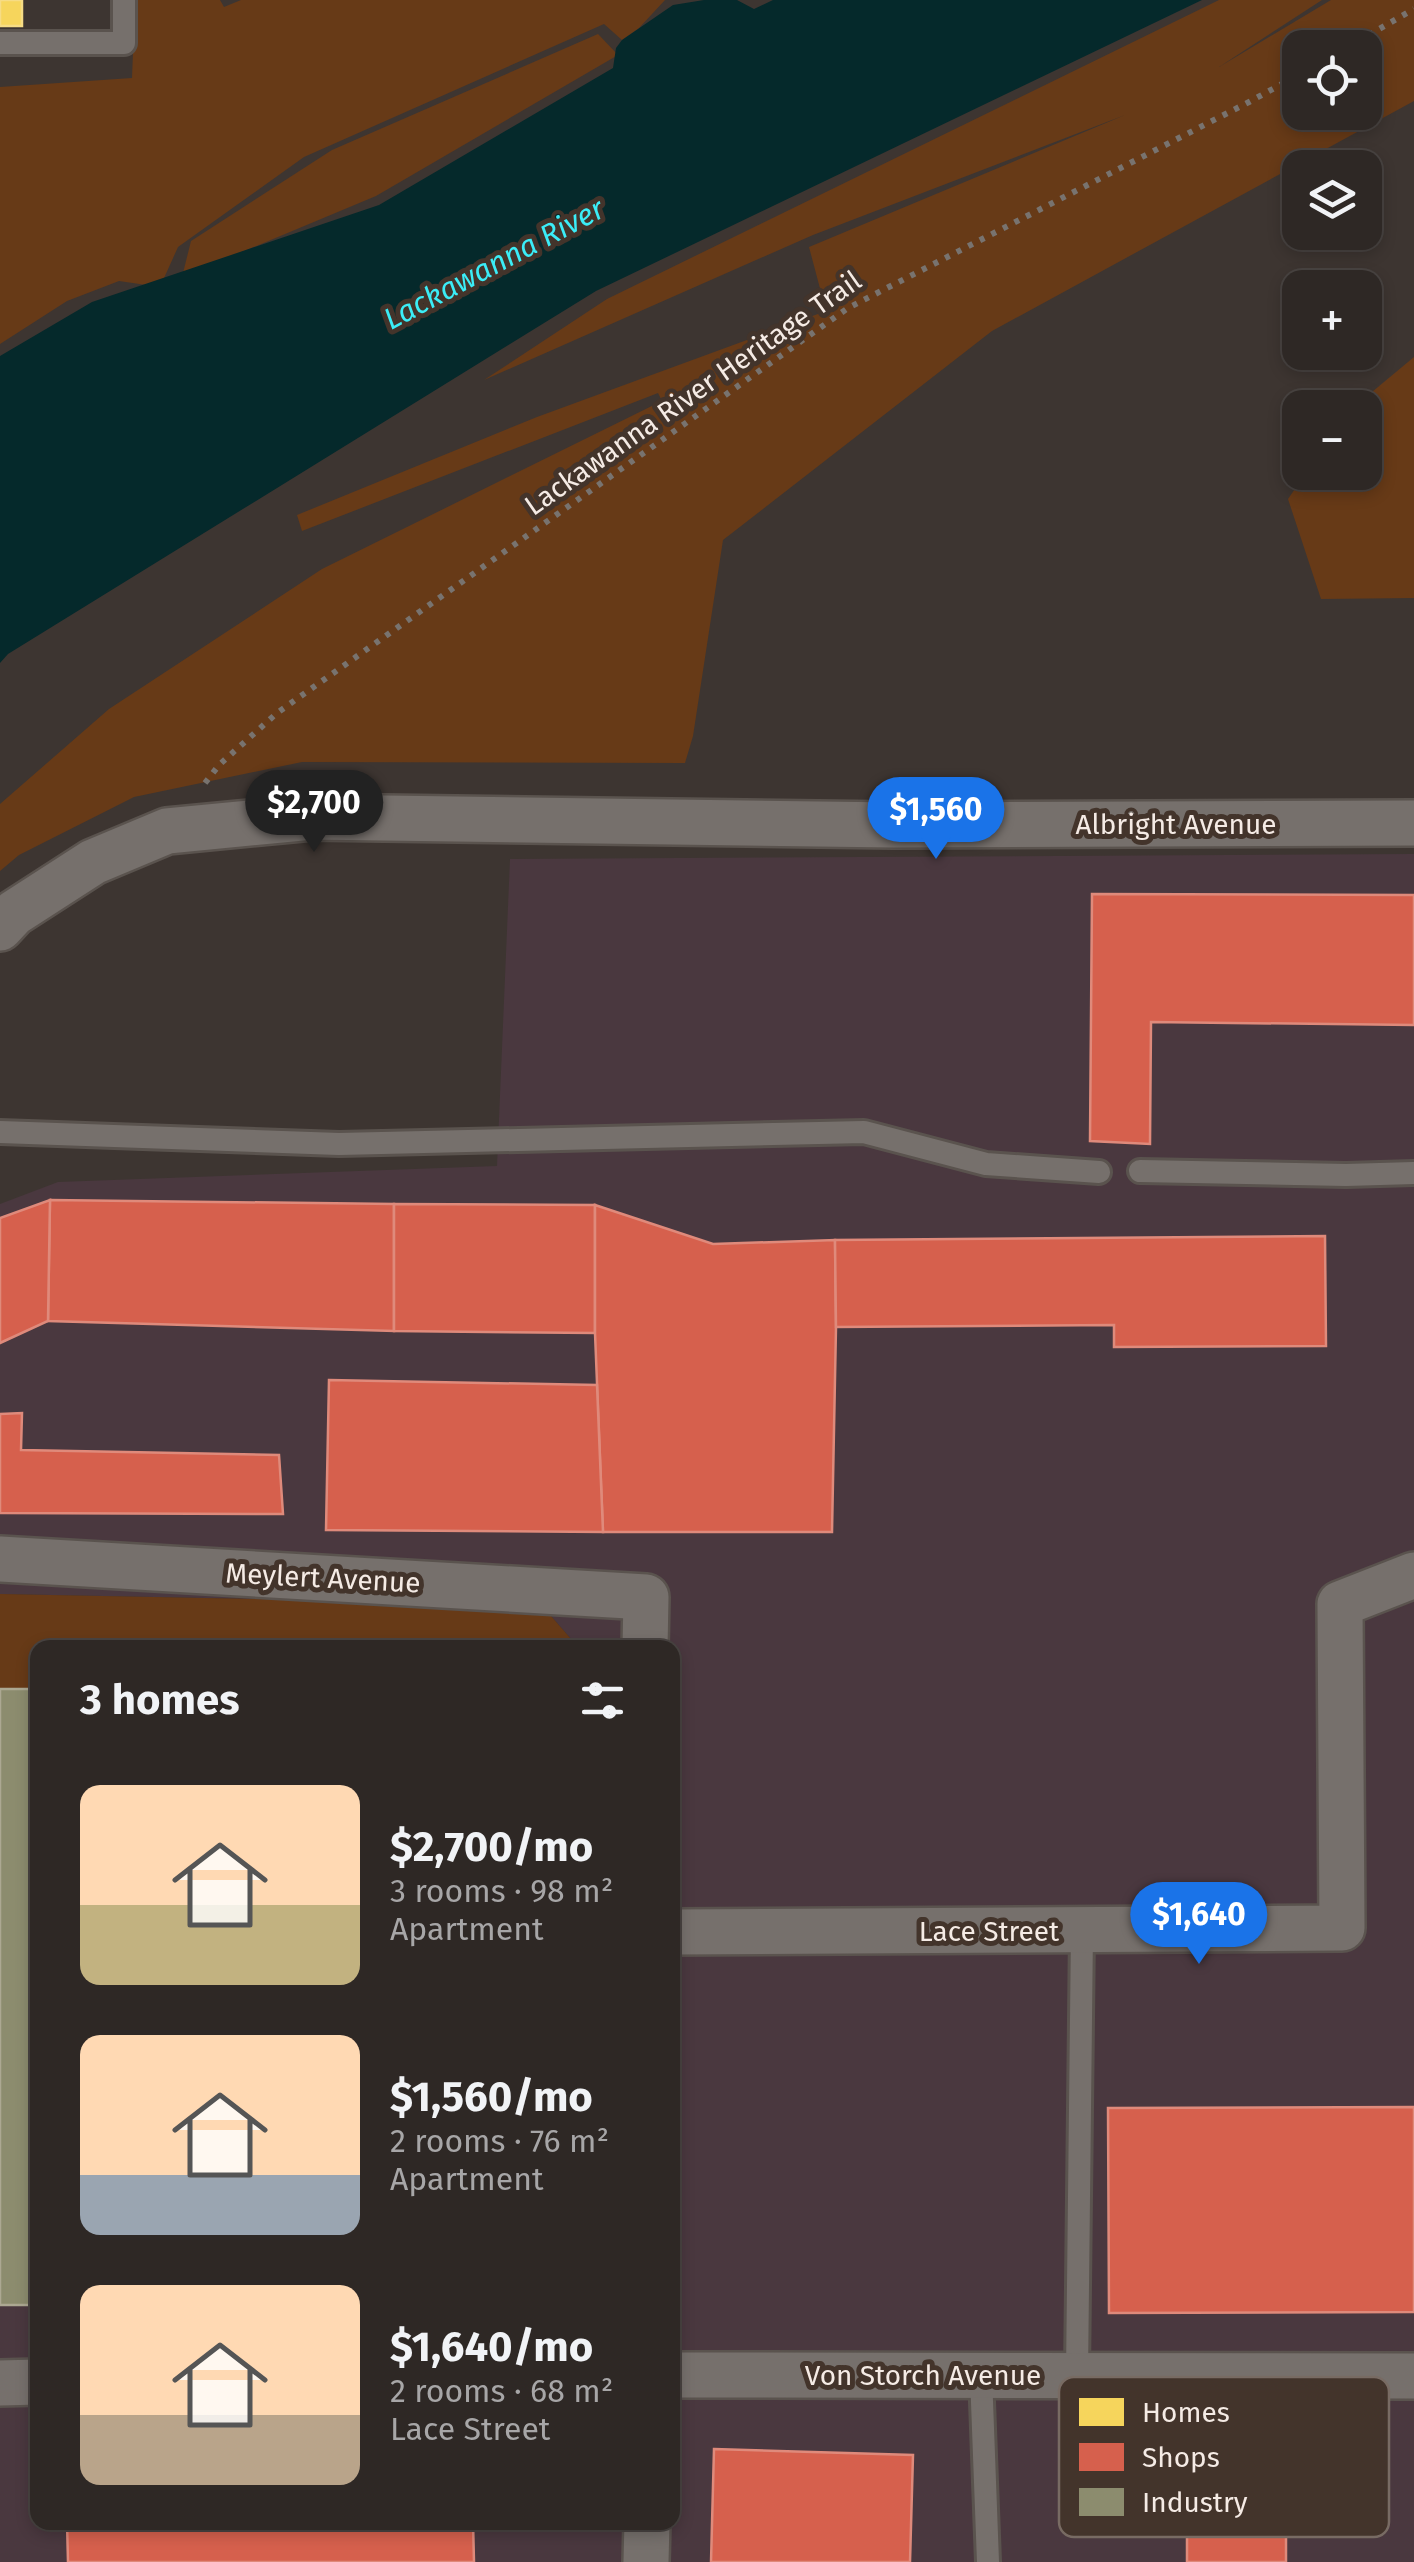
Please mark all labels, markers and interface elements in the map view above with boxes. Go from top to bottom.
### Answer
map controls [1282,30,1382,490]
button: locate [1282,30,1382,130]
button: layers [1282,150,1382,250]
water label: Lackawanna River [378,190,612,337]
street label: Lackawanna River Heritage Trail [518,264,868,522]
button: + [1282,270,1382,370]
button: − [1282,390,1382,490]
pin: $2,700 [233,770,395,855]
pin: $1,560 [855,777,1017,862]
text: $2,700 [267,783,361,821]
text: $1,560 [889,790,983,828]
street label: Albright Avenue [1075,808,1277,841]
street label: Meylert Avenue [225,1556,421,1600]
icon: filters [575,1673,630,1728]
text: 3 homes [80,1675,240,1725]
text: $2,700/mo [390,1822,593,1872]
icon: home [160,1825,280,1945]
text: 3 rooms · 98 m² [390,1872,613,1910]
pin: $1,640 [1118,1882,1280,1967]
text: $1,640 [1152,1895,1246,1933]
text: Apartment [390,1910,544,1948]
street label: Lace Street [919,1915,1060,1948]
text: $1,560/mo [390,2072,593,2122]
icon: home [160,2075,280,2195]
text: 2 rooms · 76 m² [390,2122,609,2160]
text: Apartment [390,2160,544,2198]
text: $1,640/mo [390,2322,593,2372]
icon: home [160,2325,280,2445]
street label: Von Storch Avenue [805,2359,1041,2392]
text: 2 rooms · 68 m² [390,2372,613,2410]
legend [1059,2377,1389,2537]
text: Homes [1142,2396,1230,2429]
text: Lace Street [390,2410,550,2448]
text: Shops [1142,2441,1220,2474]
text: Industry [1142,2486,1248,2519]

